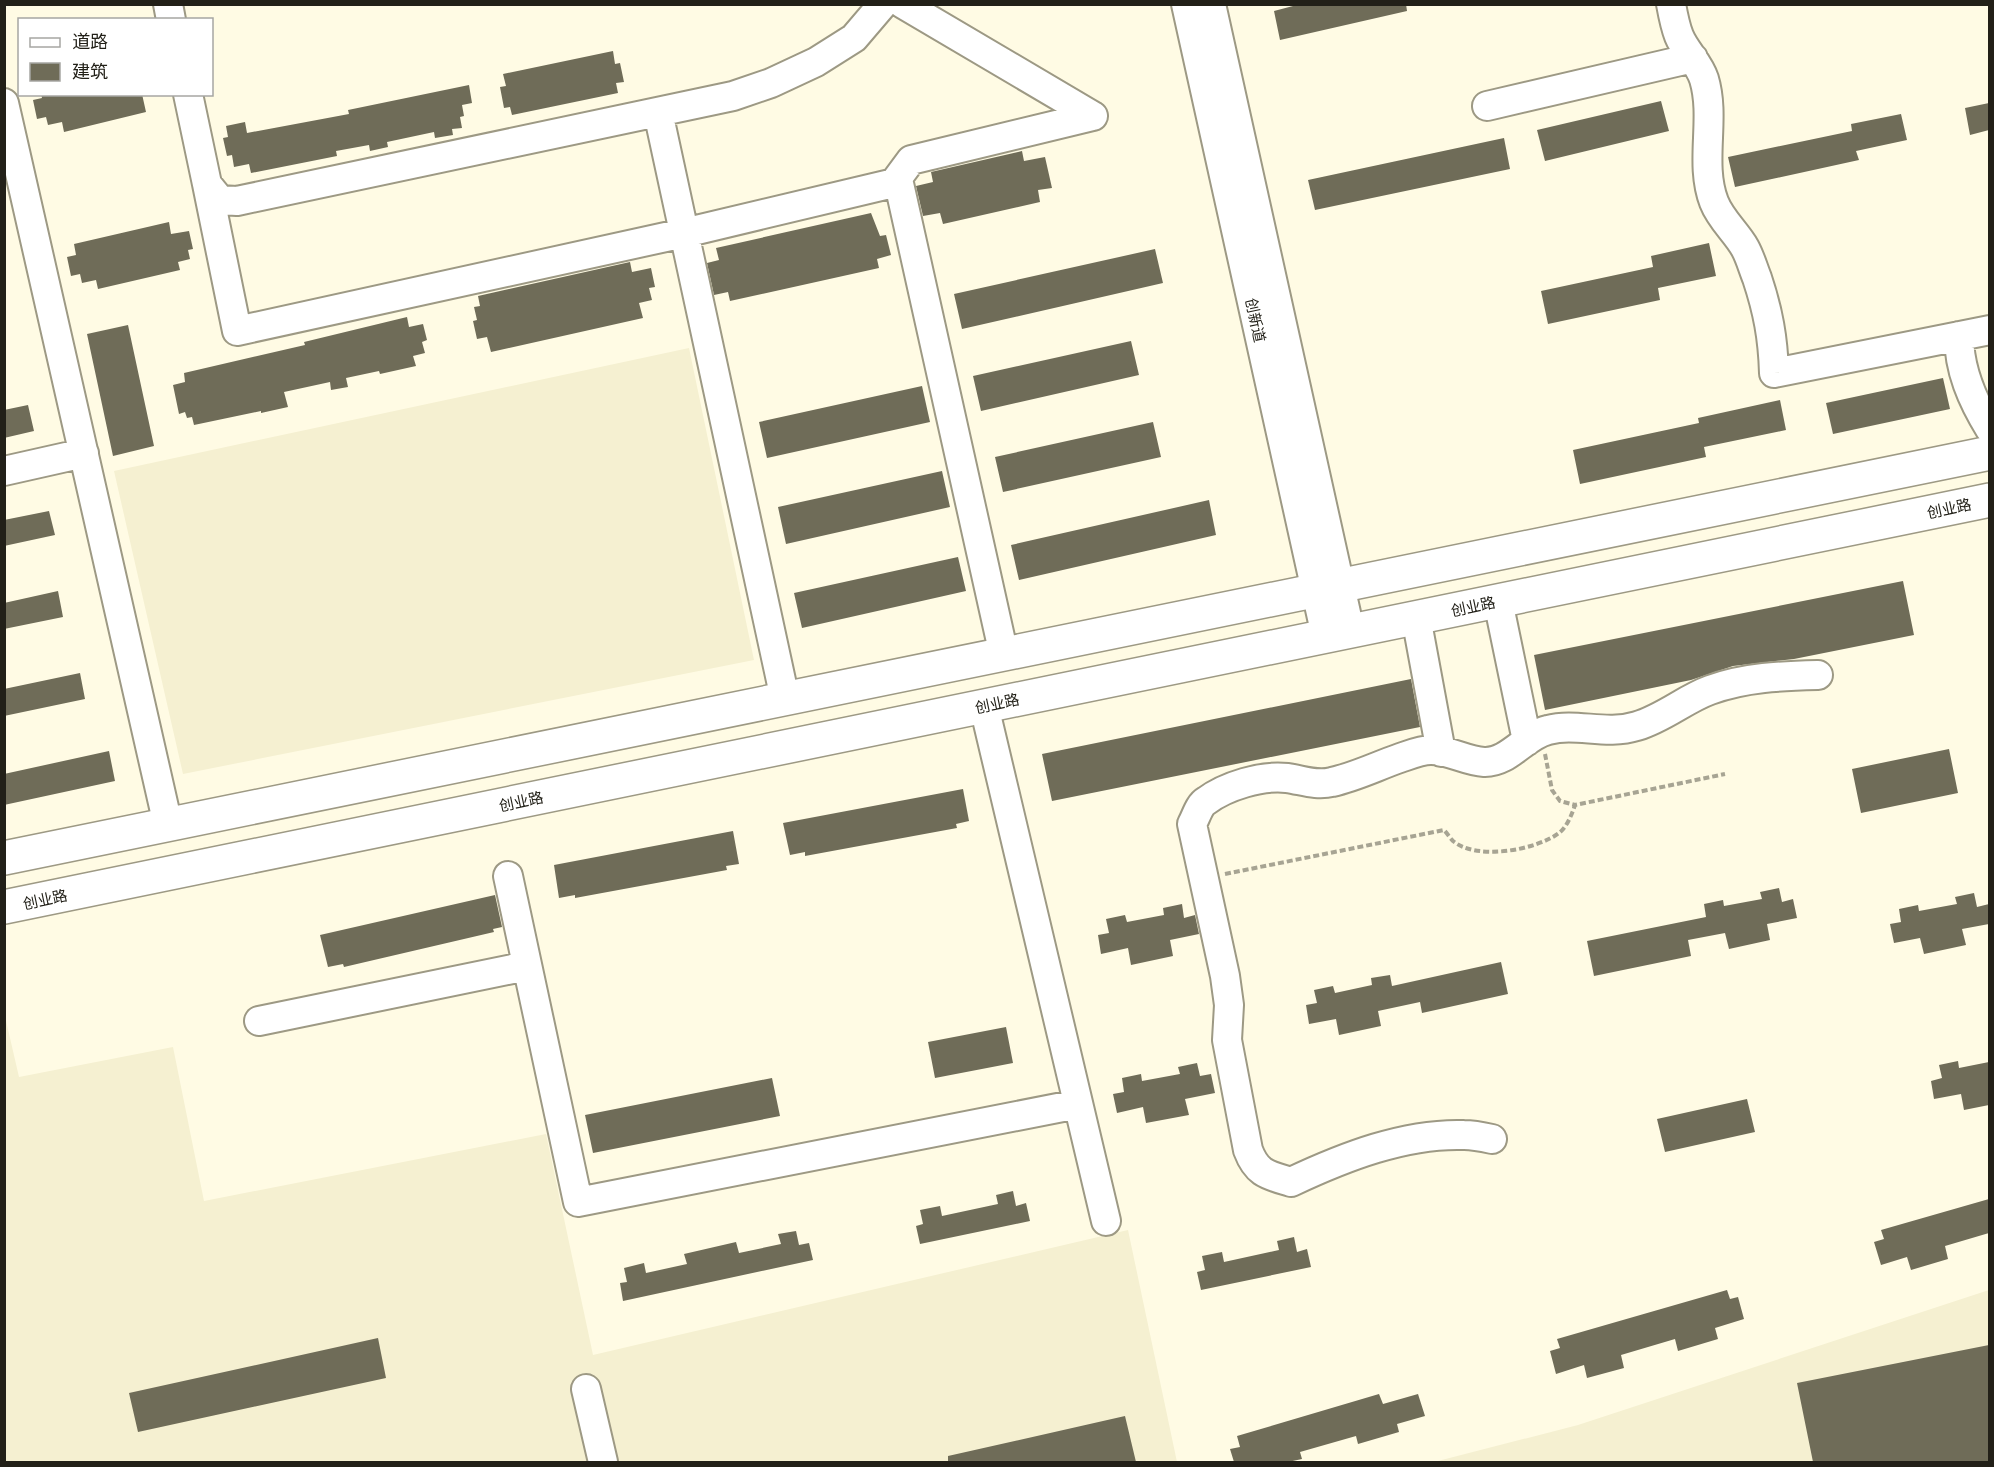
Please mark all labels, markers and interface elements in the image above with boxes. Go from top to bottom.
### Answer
legend [18,18,213,96]
text: 道路 [72,29,108,53]
text: 建筑 [72,59,108,83]
street label: 创新道 [1242,296,1270,344]
street label: 创业路 [1925,494,1973,522]
street label: 创业路 [1449,592,1497,620]
street label: 创业路 [973,689,1021,717]
street label: 创业路 [497,787,545,815]
street label: 创业路 [21,885,69,913]

